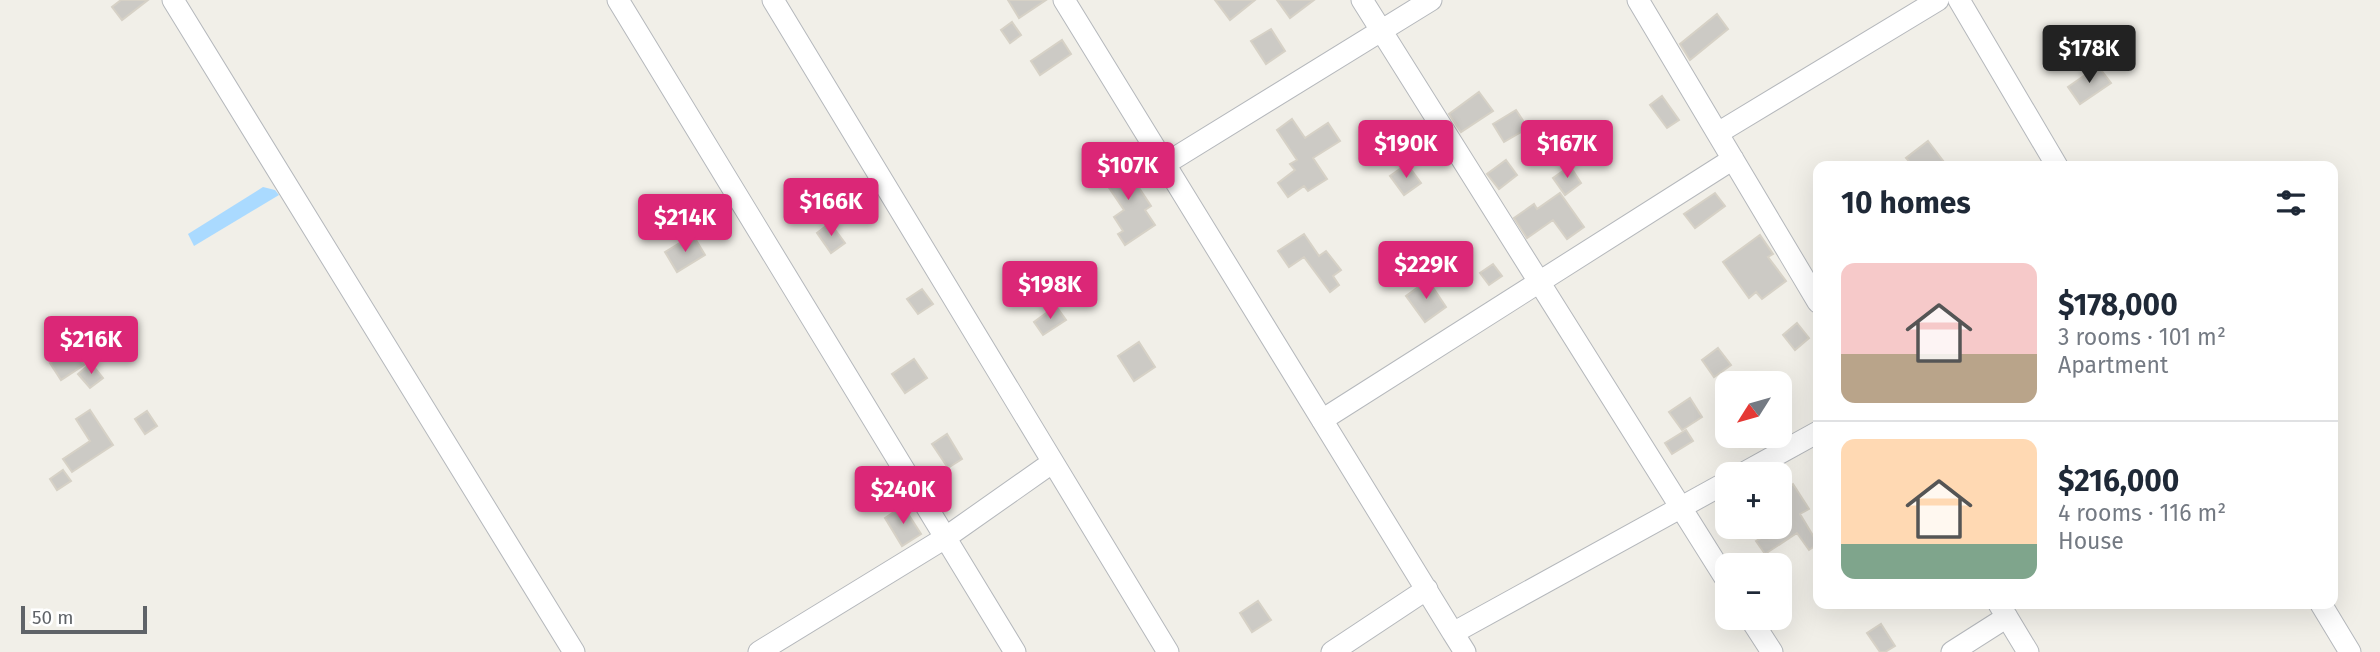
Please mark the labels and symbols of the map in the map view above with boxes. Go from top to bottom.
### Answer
pin: $178K [2040,25,2138,85]
pin: $190K [1357,120,1455,180]
pin: $167K [1518,120,1616,180]
pin: $107K [1079,142,1177,202]
pin: $166K [782,178,880,238]
pin: $214K [636,194,734,254]
pin: $229K [1377,242,1475,301]
pin: $198K [1001,262,1099,321]
pin: $216K [42,316,140,376]
north arrow [1715,371,1792,448]
pin: $240K [854,466,952,526]
scale bar [21,603,147,635]

